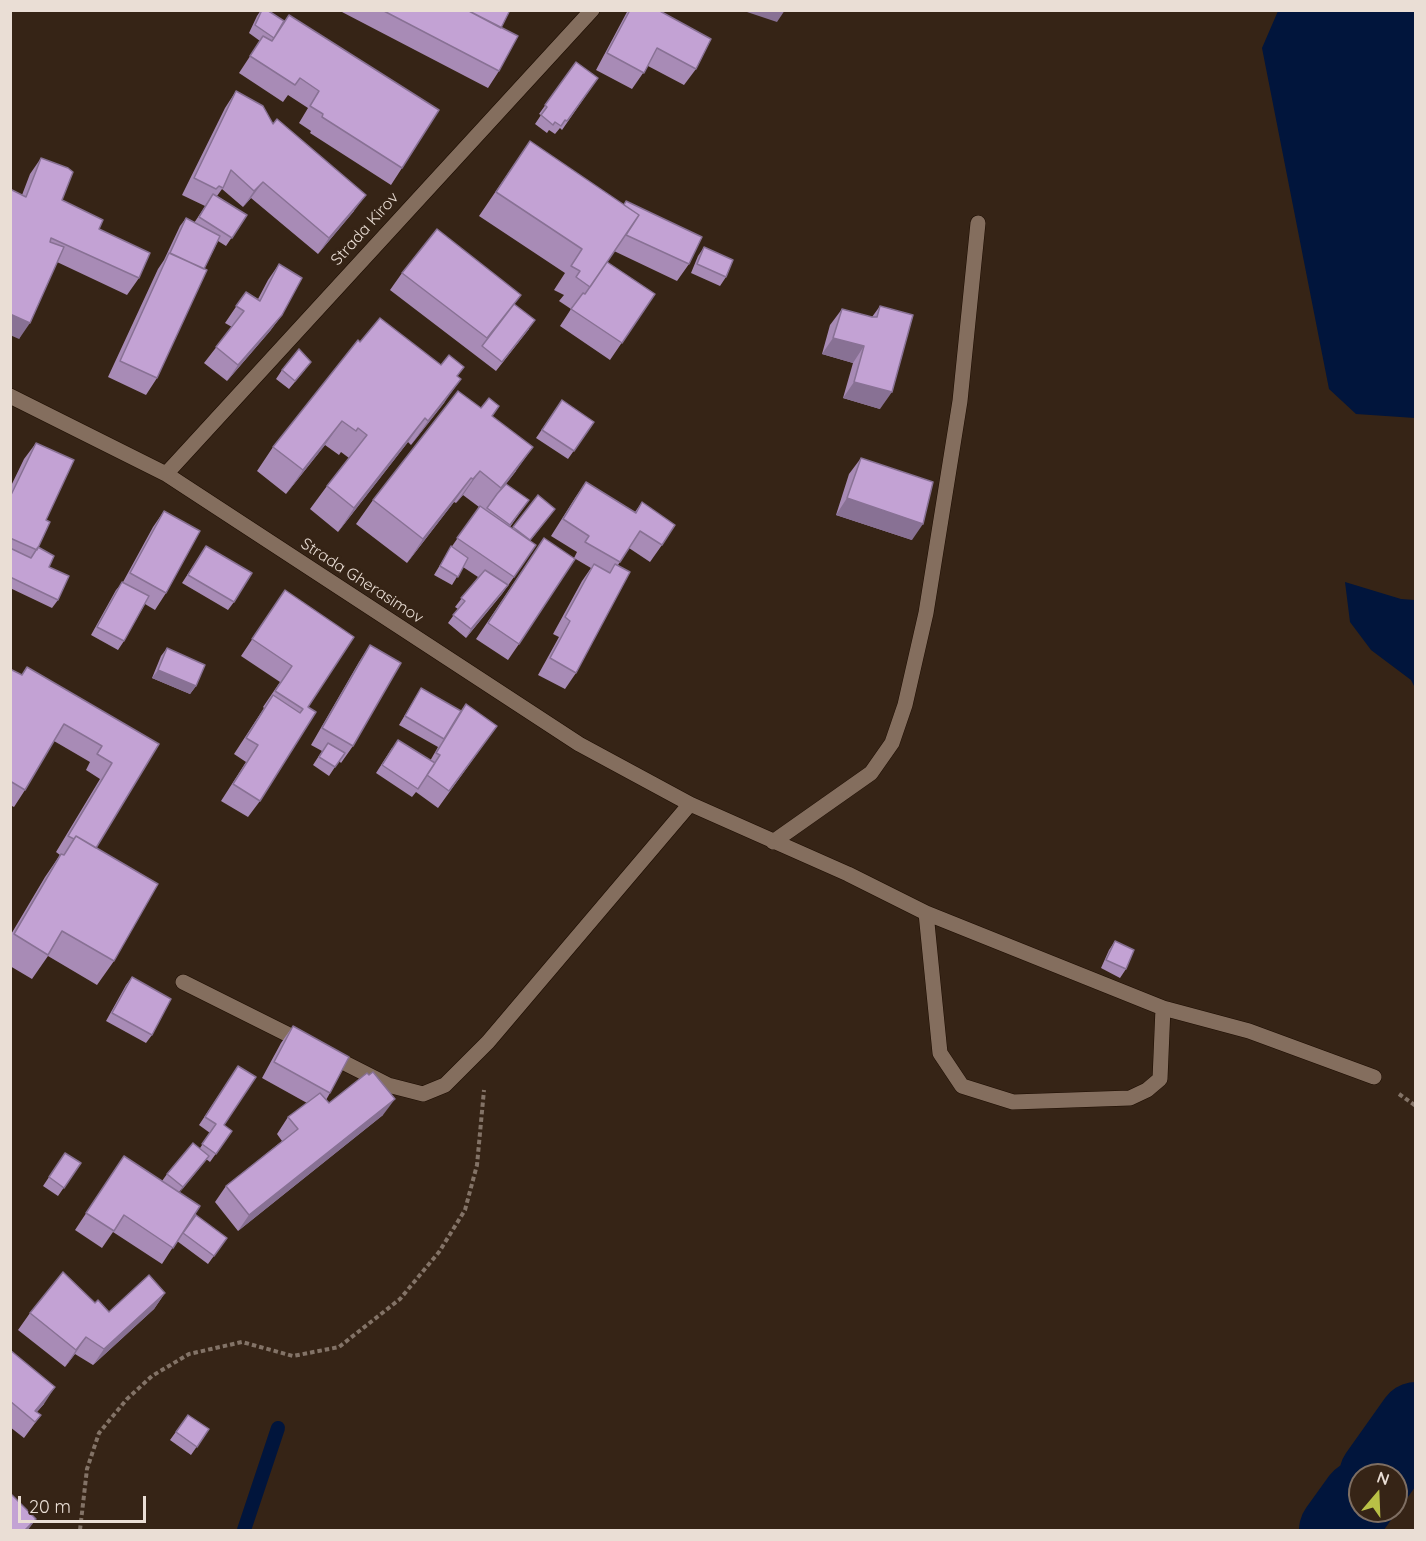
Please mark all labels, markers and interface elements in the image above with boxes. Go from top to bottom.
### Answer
street label: Strada Kirov [327,188,403,270]
street label: Strada Gherasimov [297,534,427,628]
north arrow [1348,1463,1408,1523]
text: N [1374,1466,1392,1489]
scale bar [21,1484,148,1522]
text: 20 m [29,1495,71,1518]

